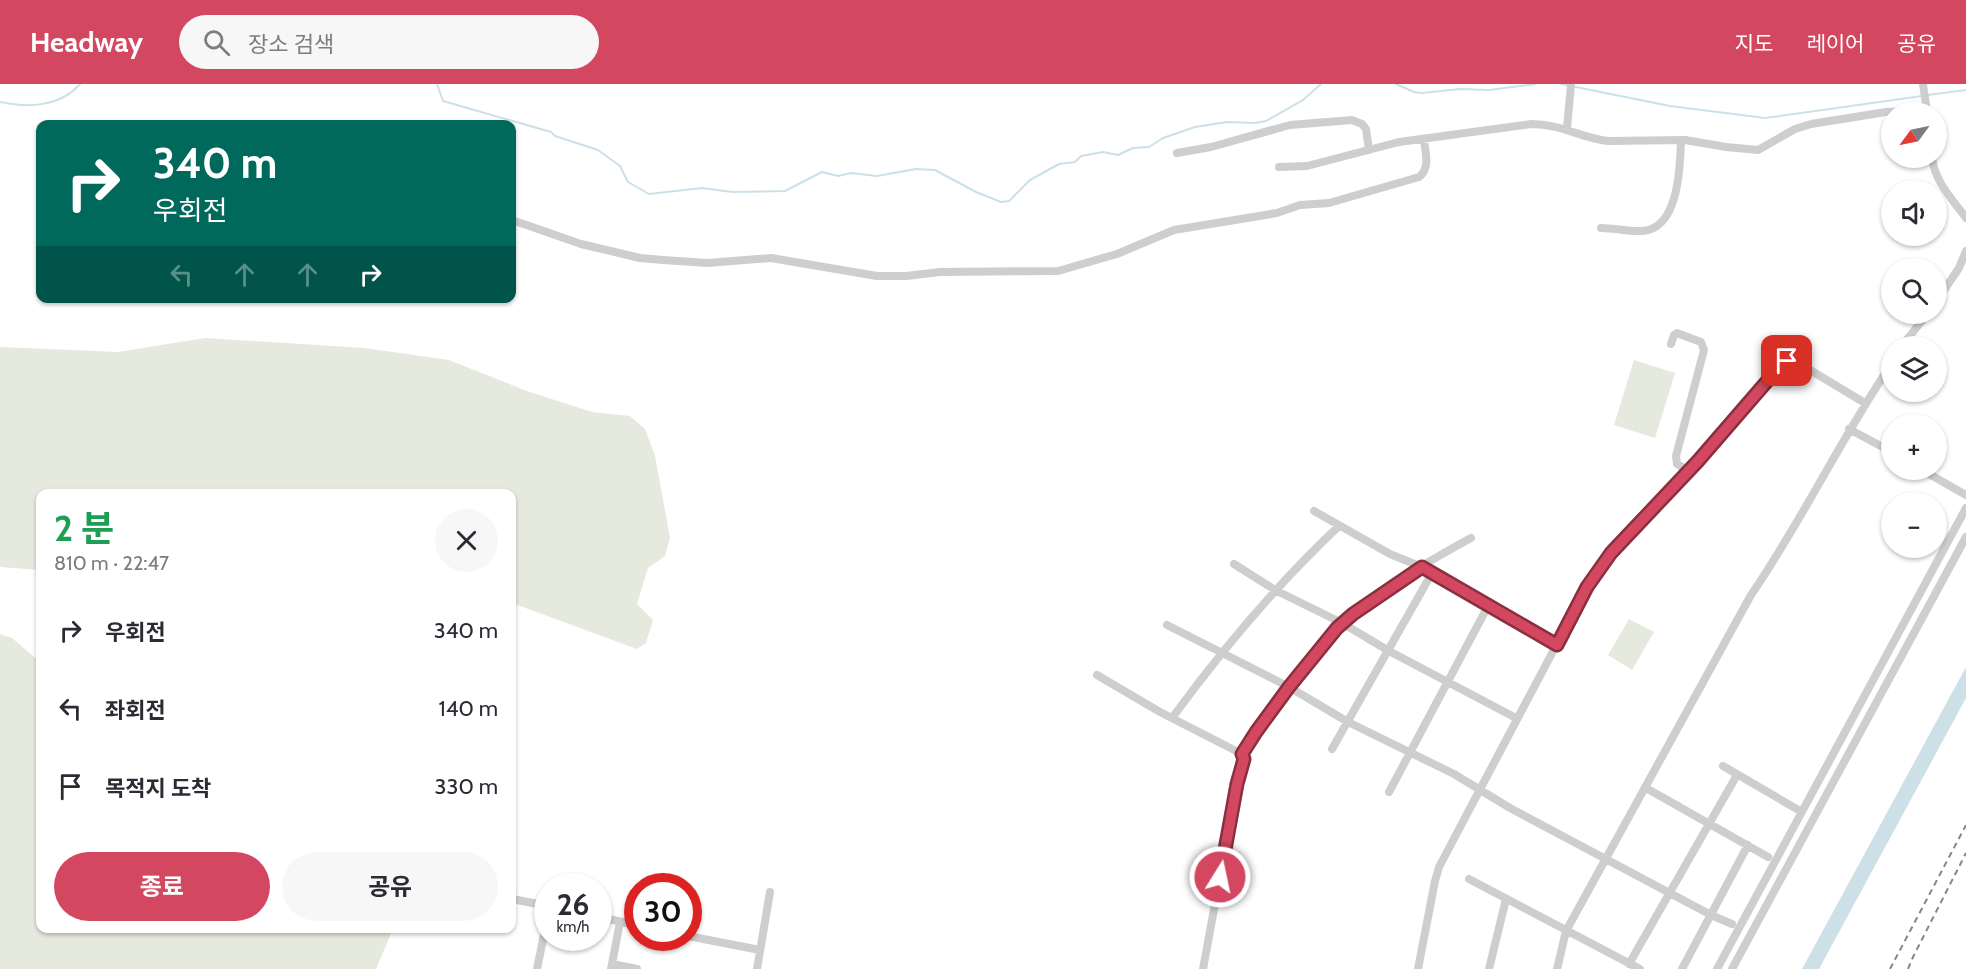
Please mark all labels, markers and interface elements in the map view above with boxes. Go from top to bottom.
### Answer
search box [179,15,599,69]
text: Headway [30,25,143,59]
icon: search [200,26,233,59]
text: 장소 검색 [248,31,334,58]
text: 지도 [1735,31,1773,56]
text: 레이어 [1806,31,1864,56]
text: 공유 [1897,31,1936,56]
north arrow [1881,102,1947,168]
map controls [1881,102,1947,558]
text: 340 m [153,137,277,189]
icon: right [54,144,132,222]
button: sound [1881,180,1947,246]
text: 우회전 [153,194,228,227]
icon: left [165,258,198,291]
icon: ahead [228,258,261,291]
icon: ahead [291,258,324,291]
icon: right [354,258,387,291]
button: search [1881,258,1947,324]
pin [1761,335,1812,386]
button: layers [1881,336,1947,402]
icon: arrive [1770,344,1803,377]
button: + [1881,414,1947,480]
button: − [1881,492,1947,558]
text: 2 분 [54,506,114,550]
button: close [435,509,498,572]
text: 810 m · 22:47 [54,551,169,575]
icon: right [54,614,87,647]
text: 340 m [434,617,498,644]
text: 우회전 [105,619,166,646]
icon: left [54,692,87,725]
text: 140 m [439,695,498,722]
text: 좌회전 [105,697,166,724]
icon: arrive [54,770,87,803]
text: 330 m [435,773,498,800]
text: 목적지 도착 [105,775,211,802]
position arrow [1188,845,1252,909]
button: 종료 [54,852,270,921]
button: 공유 [282,852,498,921]
speed limit sign: 30 [624,873,702,951]
text: 26 [557,886,589,923]
text: km/h [557,918,589,936]

